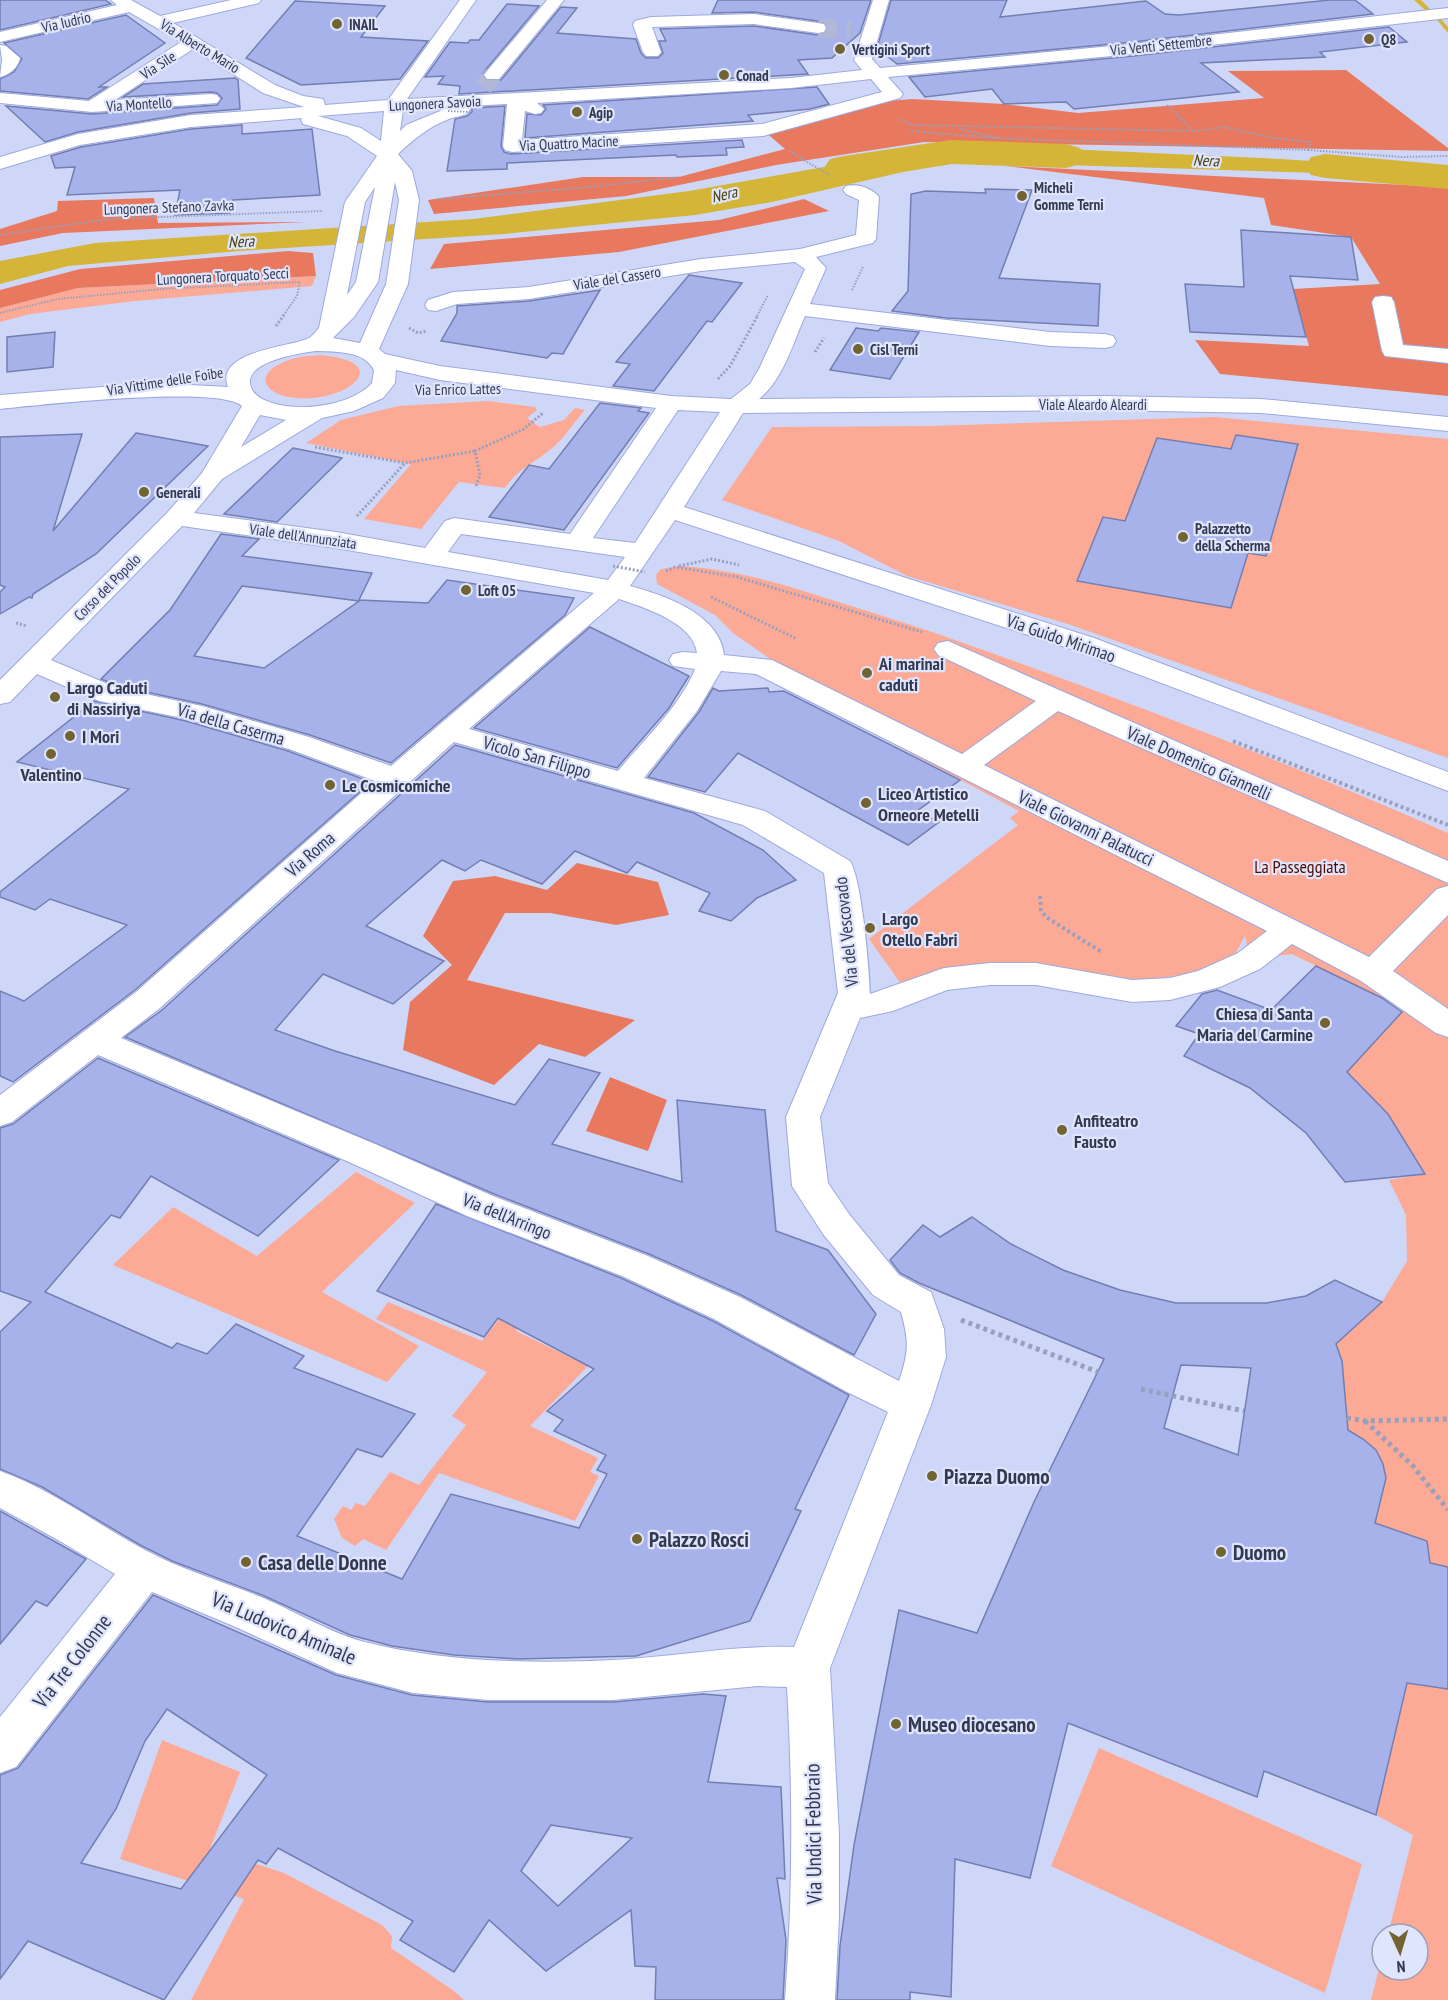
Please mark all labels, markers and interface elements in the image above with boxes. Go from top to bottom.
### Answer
street label: Via Iudrio [39,7,92,37]
street label: Via Alberto Mario [156,14,243,77]
place label: INAIL [349,15,379,34]
marker: INAIL [330,17,344,31]
street label: Via Venti Settembre [1108,30,1213,60]
place label: Q8 [1381,30,1396,49]
marker: Q8 [1362,32,1376,46]
place label: Vertigini Sport [851,40,930,59]
marker: Vertigini Sport [833,42,847,56]
street label: Via Sile [136,46,179,84]
place label: Conad [736,66,769,85]
marker: Conad [717,68,731,82]
street label: Lungonera Savoia [389,91,481,115]
street label: Via Montello [105,92,172,116]
place label: Agip [588,103,613,122]
marker: Agip [570,105,584,119]
street label: Via Quattro Macine [518,131,619,155]
water label: Nera [1193,150,1221,171]
place label: Micheli Gomme Terni [1034,178,1104,214]
water label: Nera [709,181,740,207]
marker: Micheli Gomme Terni [1015,189,1029,203]
street label: Lungonera Stefano Zavka [103,195,235,219]
water label: Nera [227,230,256,252]
street label: Viale del Cassero [571,262,662,294]
street label: Lungonera Torquato Secci [156,263,290,289]
place label: Cisl Terni [870,340,918,359]
marker: Cisl Terni [851,342,865,356]
street label: Via Vittime delle Foibe [104,362,225,400]
street label: Via Enrico Lattes [414,379,501,399]
street label: Viale Aleardo Aleardi [1038,395,1147,414]
place label: Generali [156,483,201,502]
marker: Generali [137,485,151,499]
street label: Viale dell'Annunziata [247,519,358,553]
place label: Palazzetto della Scherma [1195,519,1270,555]
marker: Palazzetto della Scherma [1176,530,1190,544]
street label: Corso del Popolo [70,550,144,624]
place label: Loft 05 [478,581,516,600]
marker: Loft 05 [459,583,473,597]
street label: Via Guido Mirimao [1002,608,1119,668]
place label: Ai marinai caduti [878,652,944,696]
marker: Ai marinai caduti [860,666,874,680]
place label: Largo Caduti di Nassiriya [67,676,148,720]
marker: Largo Caduti di Nassiriya [48,690,62,704]
street label: Via della Caserma [174,697,287,750]
street label: Viale Domenico Giannelli [1122,720,1275,805]
place label: I Mori [82,725,119,748]
marker: I Mori [63,729,77,743]
street label: Vicolo San Filippo [479,730,594,783]
marker: Valentino [44,747,58,761]
place label: Valentino [19,763,82,786]
place label: Le Cosmicomiche [342,774,451,797]
marker: Le Cosmicomiche [323,778,337,792]
place label: Liceo Artistico Orneore Metelli [878,782,979,826]
street label: Viale Giovanni Palatucci [1013,785,1158,871]
marker: Liceo Artistico Orneore Metelli [859,796,873,810]
street label: Via Roma [280,826,339,882]
park label: La Passeggiata [1254,855,1346,878]
street label: Via del Vescovado [829,876,863,989]
place label: Largo Otello Fabri [882,907,958,951]
marker: Largo Otello Fabri [863,921,877,935]
place label: Chiesa di Santa Maria del Carmine [1197,1002,1313,1046]
marker: Chiesa di Santa Maria del Carmine [1318,1016,1332,1030]
place label: Anfiteatro Fausto [1073,1109,1138,1153]
marker: Anfiteatro Fausto [1055,1123,1069,1137]
street label: Via dell'Arringo [458,1187,555,1244]
place label: Piazza Duomo [944,1463,1050,1490]
marker: Piazza Duomo [925,1469,939,1483]
place label: Palazzo Rosci [649,1526,749,1553]
marker: Palazzo Rosci [630,1532,644,1546]
place label: Duomo [1233,1539,1286,1566]
marker: Duomo [1214,1545,1228,1559]
place label: Casa delle Donne [258,1549,387,1576]
marker: Casa delle Donne [239,1555,253,1569]
street label: Via Ludovico Aminale [207,1585,360,1671]
street label: Via Tre Colonne [26,1608,117,1714]
place label: Museo diocesano [908,1711,1036,1738]
marker: Museo diocesano [889,1717,903,1731]
street label: Via Undici Febbraio [798,1763,828,1906]
north arrow [1370,1922,1430,1982]
text: N [1396,1957,1406,1977]

